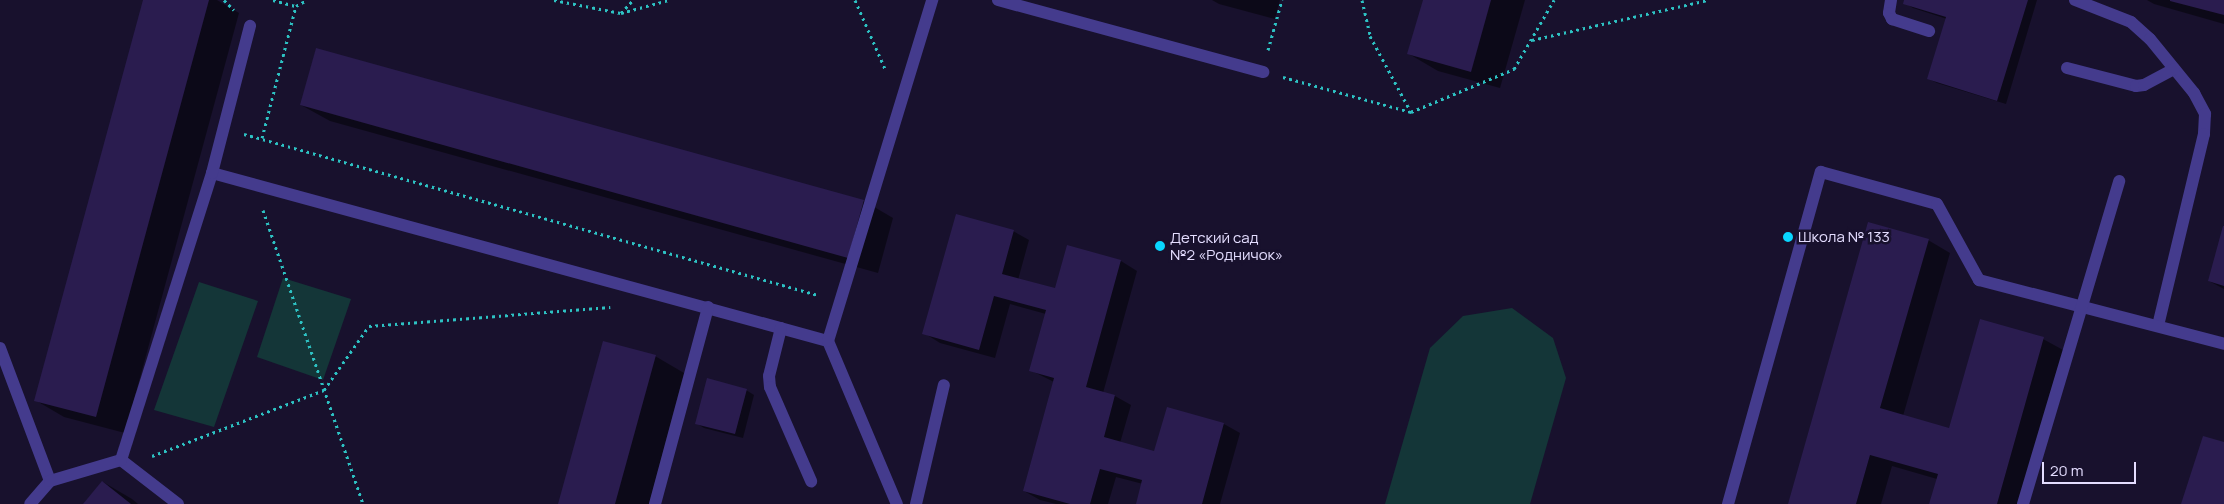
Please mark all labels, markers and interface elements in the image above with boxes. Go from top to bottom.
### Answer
place label: Детский сад №2 «Родничок» [1170,228,1283,263]
place label: Школа № 133 [1798,228,1890,246]
marker: Школа № 133 [1782,231,1794,243]
marker: Детский сад №2 «Родничок» [1154,240,1166,252]
scale bar [2044,452,2138,484]
text: 20 m [2050,460,2083,481]

